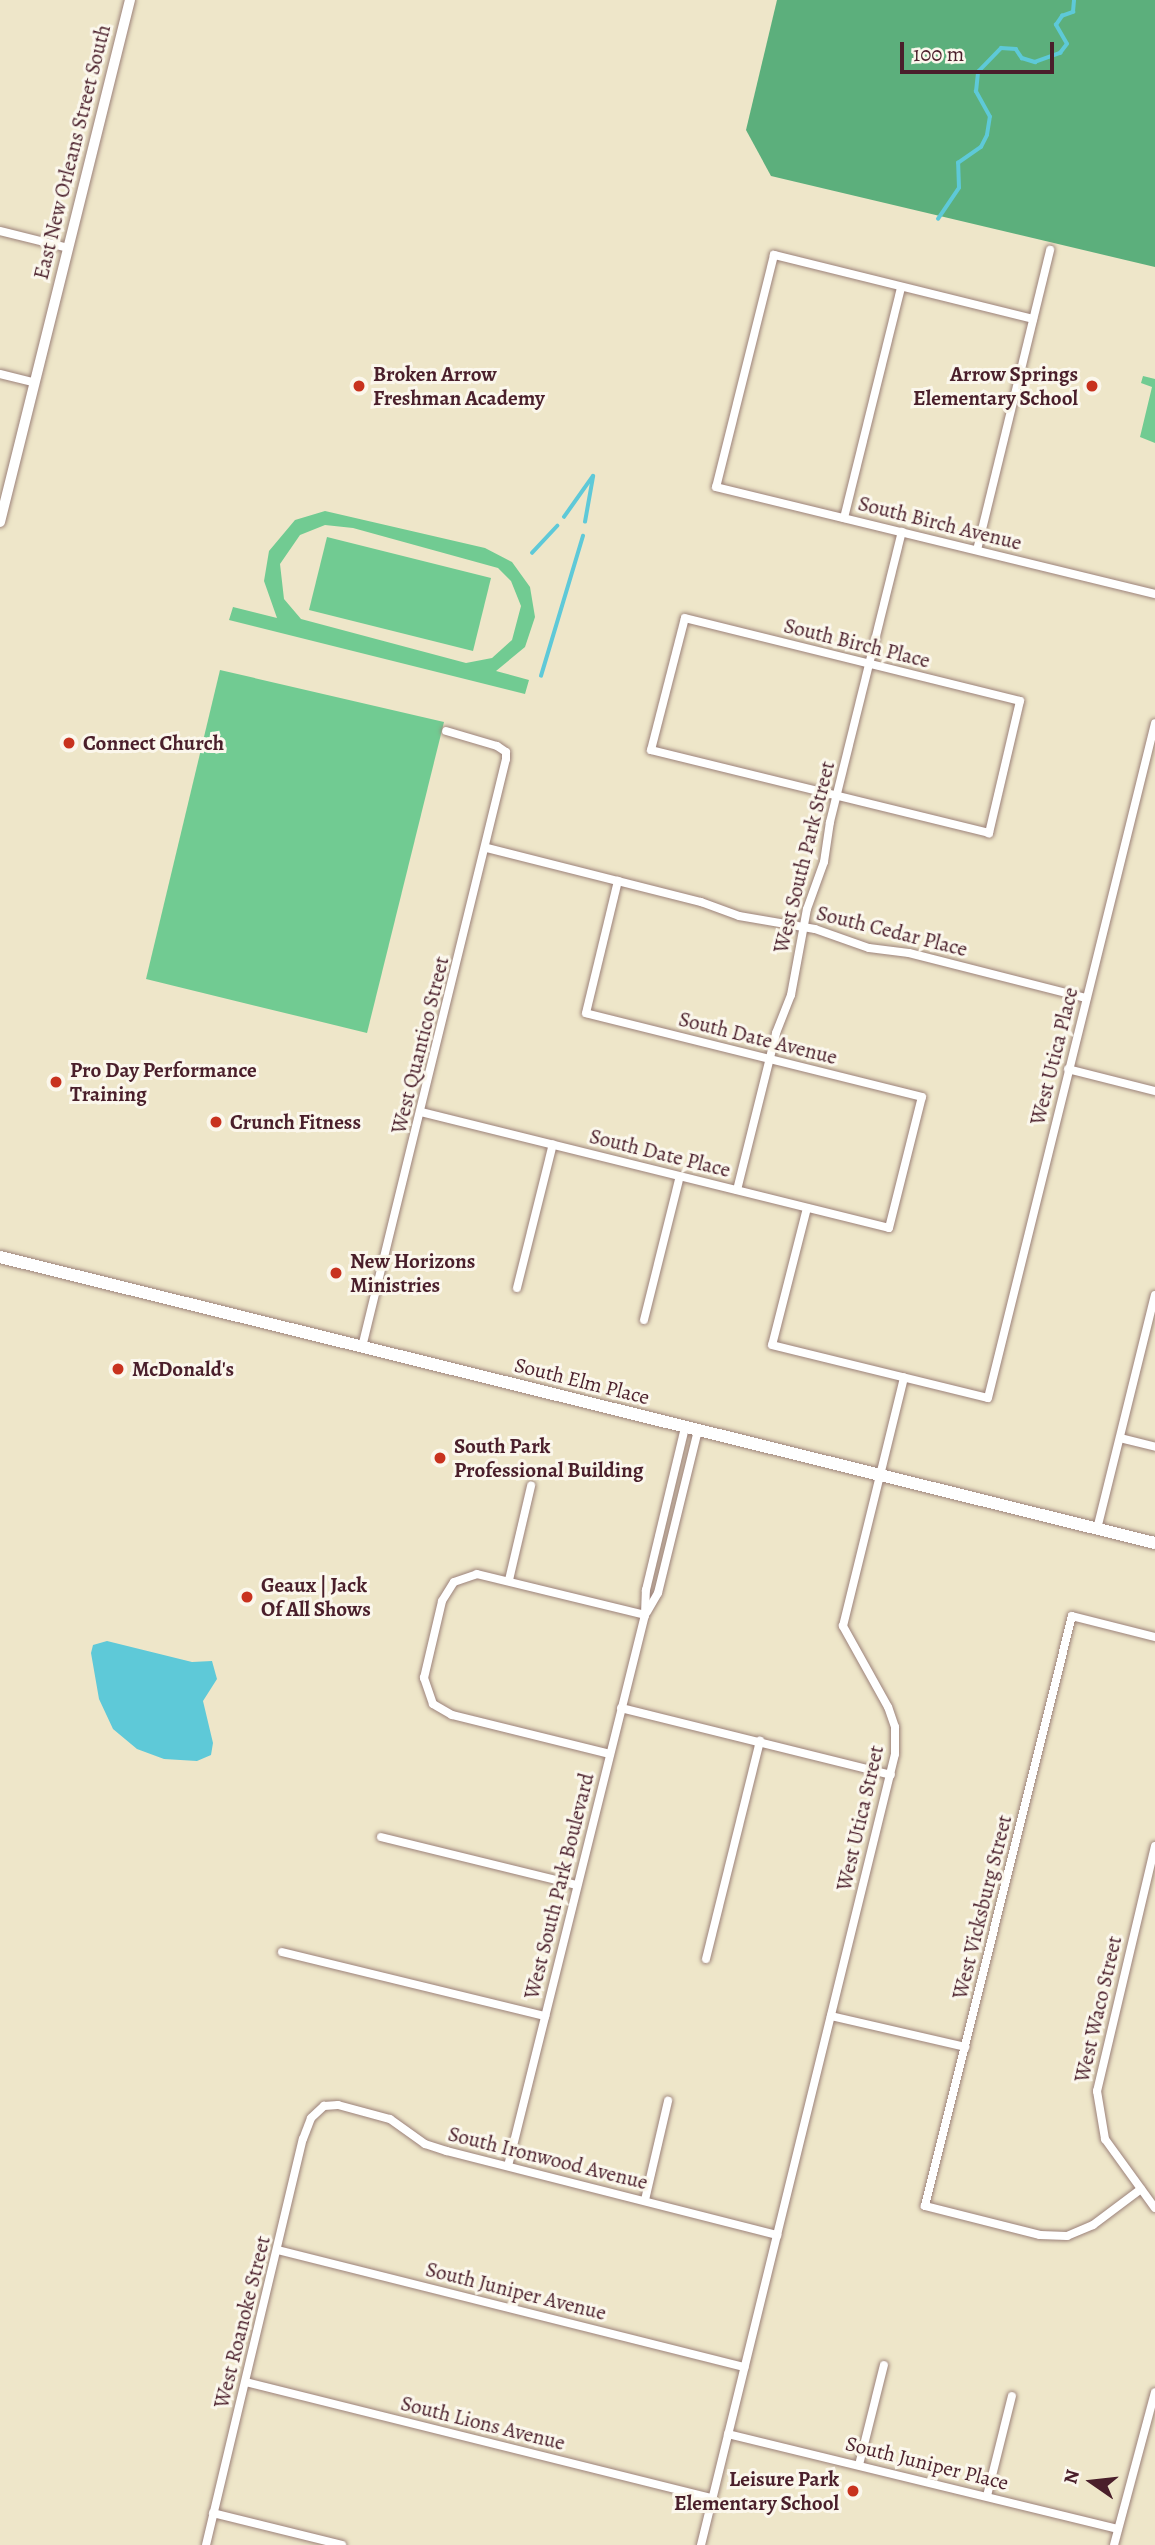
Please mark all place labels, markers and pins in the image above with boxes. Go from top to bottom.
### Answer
place label: Broken Arrow Freshman Academy [373,361,545,411]
place label: Arrow Springs Elementary School [913,361,1078,411]
marker: Broken Arrow Freshman Academy [351,378,367,394]
marker: Arrow Springs Elementary School [1084,378,1100,394]
place label: Connect Church [83,730,224,756]
marker: Connect Church [61,735,77,751]
place label: Pro Day Performance Training [70,1057,257,1107]
marker: Pro Day Performance Training [48,1074,64,1090]
place label: Crunch Fitness [230,1109,361,1135]
marker: Crunch Fitness [208,1114,224,1130]
place label: New Horizons Ministries [350,1248,475,1298]
marker: New Horizons Ministries [328,1265,344,1281]
place label: McDonald's [132,1356,234,1382]
marker: McDonald's [110,1361,126,1377]
place label: South Park Professional Building [454,1433,643,1483]
marker: South Park Professional Building [432,1450,448,1466]
place label: Geaux | Jack Of All Shows [261,1572,371,1622]
marker: Geaux | Jack Of All Shows [239,1589,255,1605]
place label: Leisure Park Elementary School [674,2466,839,2516]
marker: Leisure Park Elementary School [845,2483,861,2499]

